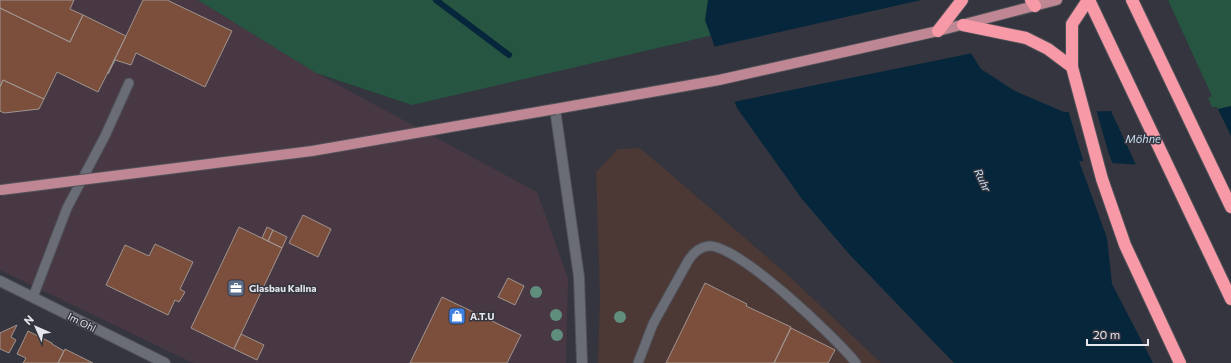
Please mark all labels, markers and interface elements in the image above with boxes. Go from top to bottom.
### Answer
water label: Möhne [1125,132,1161,145]
water label: Ruhr [972,166,994,194]
office icon: Glasbau Kalina [226,278,246,298]
place label: Glasbau Kalina [249,282,317,294]
shop icon: A.T.U [447,306,467,326]
north arrow [16,307,56,347]
street label: Im Ohl [66,310,98,334]
place label: A.T.U [470,310,495,322]
text: N [21,312,36,327]
scale bar [1087,321,1148,347]
text: 20 m [1093,327,1120,341]

